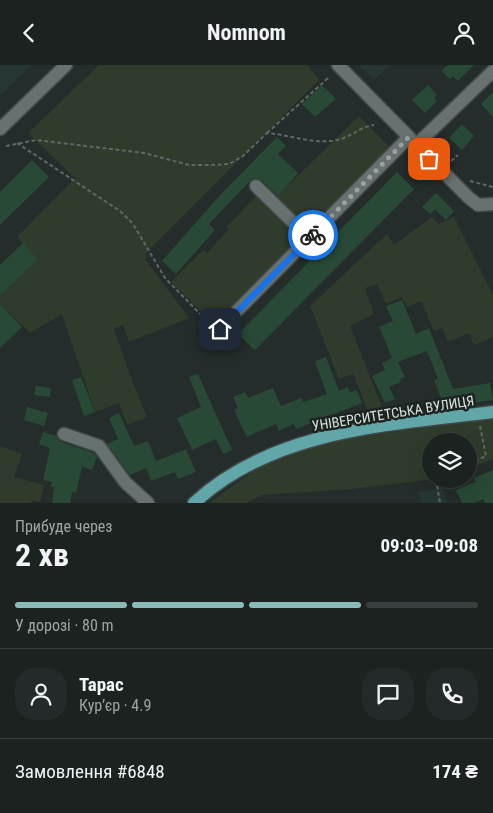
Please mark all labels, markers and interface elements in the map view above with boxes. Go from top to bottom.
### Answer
icon: back [15,19,43,47]
icon: person [450,19,478,47]
text: Nomnom [207,20,286,45]
pin [408,138,450,180]
icon: bag [415,145,443,173]
courier [288,210,338,260]
icon: bike [299,221,327,249]
pin [199,308,241,350]
icon: home [206,315,234,343]
street label: УНІВЕРСИТЕТСЬКА ВУЛИЦЯ [311,392,475,434]
map controls [422,433,477,488]
button: layers [422,433,477,488]
text: Прибуде через [15,517,112,536]
text: 09:03–09:08 [380,534,478,557]
text: 2 хв [15,536,69,574]
text: У дорозі · 80 m [15,616,114,635]
button: person [15,668,67,720]
button: chat [362,668,414,720]
button: phone [426,668,478,720]
text: Тарас [79,673,124,696]
text: Кур’єр · 4.9 [79,696,151,715]
text: Замовлення #6848 [15,760,165,783]
text: 174 ₴ [432,760,478,783]

